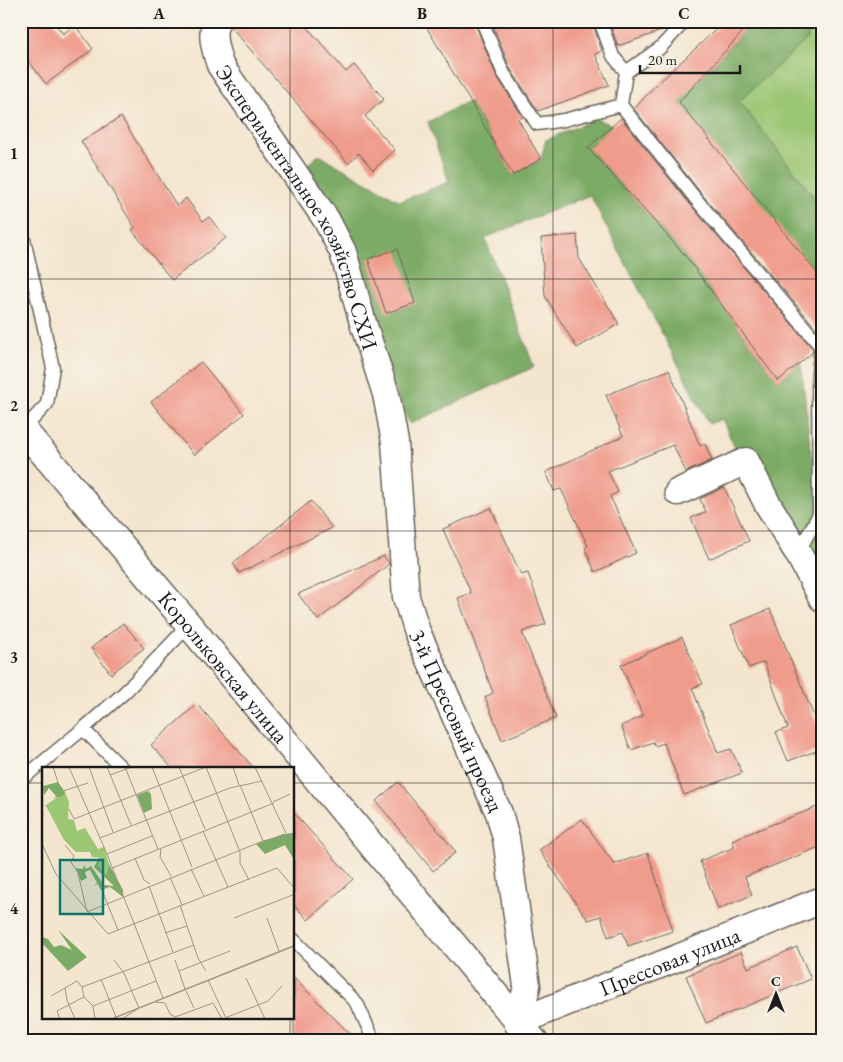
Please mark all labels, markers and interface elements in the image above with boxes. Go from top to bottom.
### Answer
text: A [152,3,165,24]
text: B [417,3,427,24]
text: C [678,3,690,24]
scale bar [640,42,740,74]
text: 20 m [648,50,677,69]
street label: Экспериментальное хозяйство СХИ [209,59,385,353]
text: 1 [10,143,18,164]
text: 2 [10,395,19,416]
street label: Корольковская улица [152,585,295,749]
street label: 3-й Прессовый проезд [403,625,511,816]
text: 3 [10,647,18,668]
inset map [42,767,295,1020]
text: 4 [10,898,19,919]
street label: Прессовая улица [595,920,744,1002]
north arrow [750,970,800,1020]
text: С [771,972,781,990]

